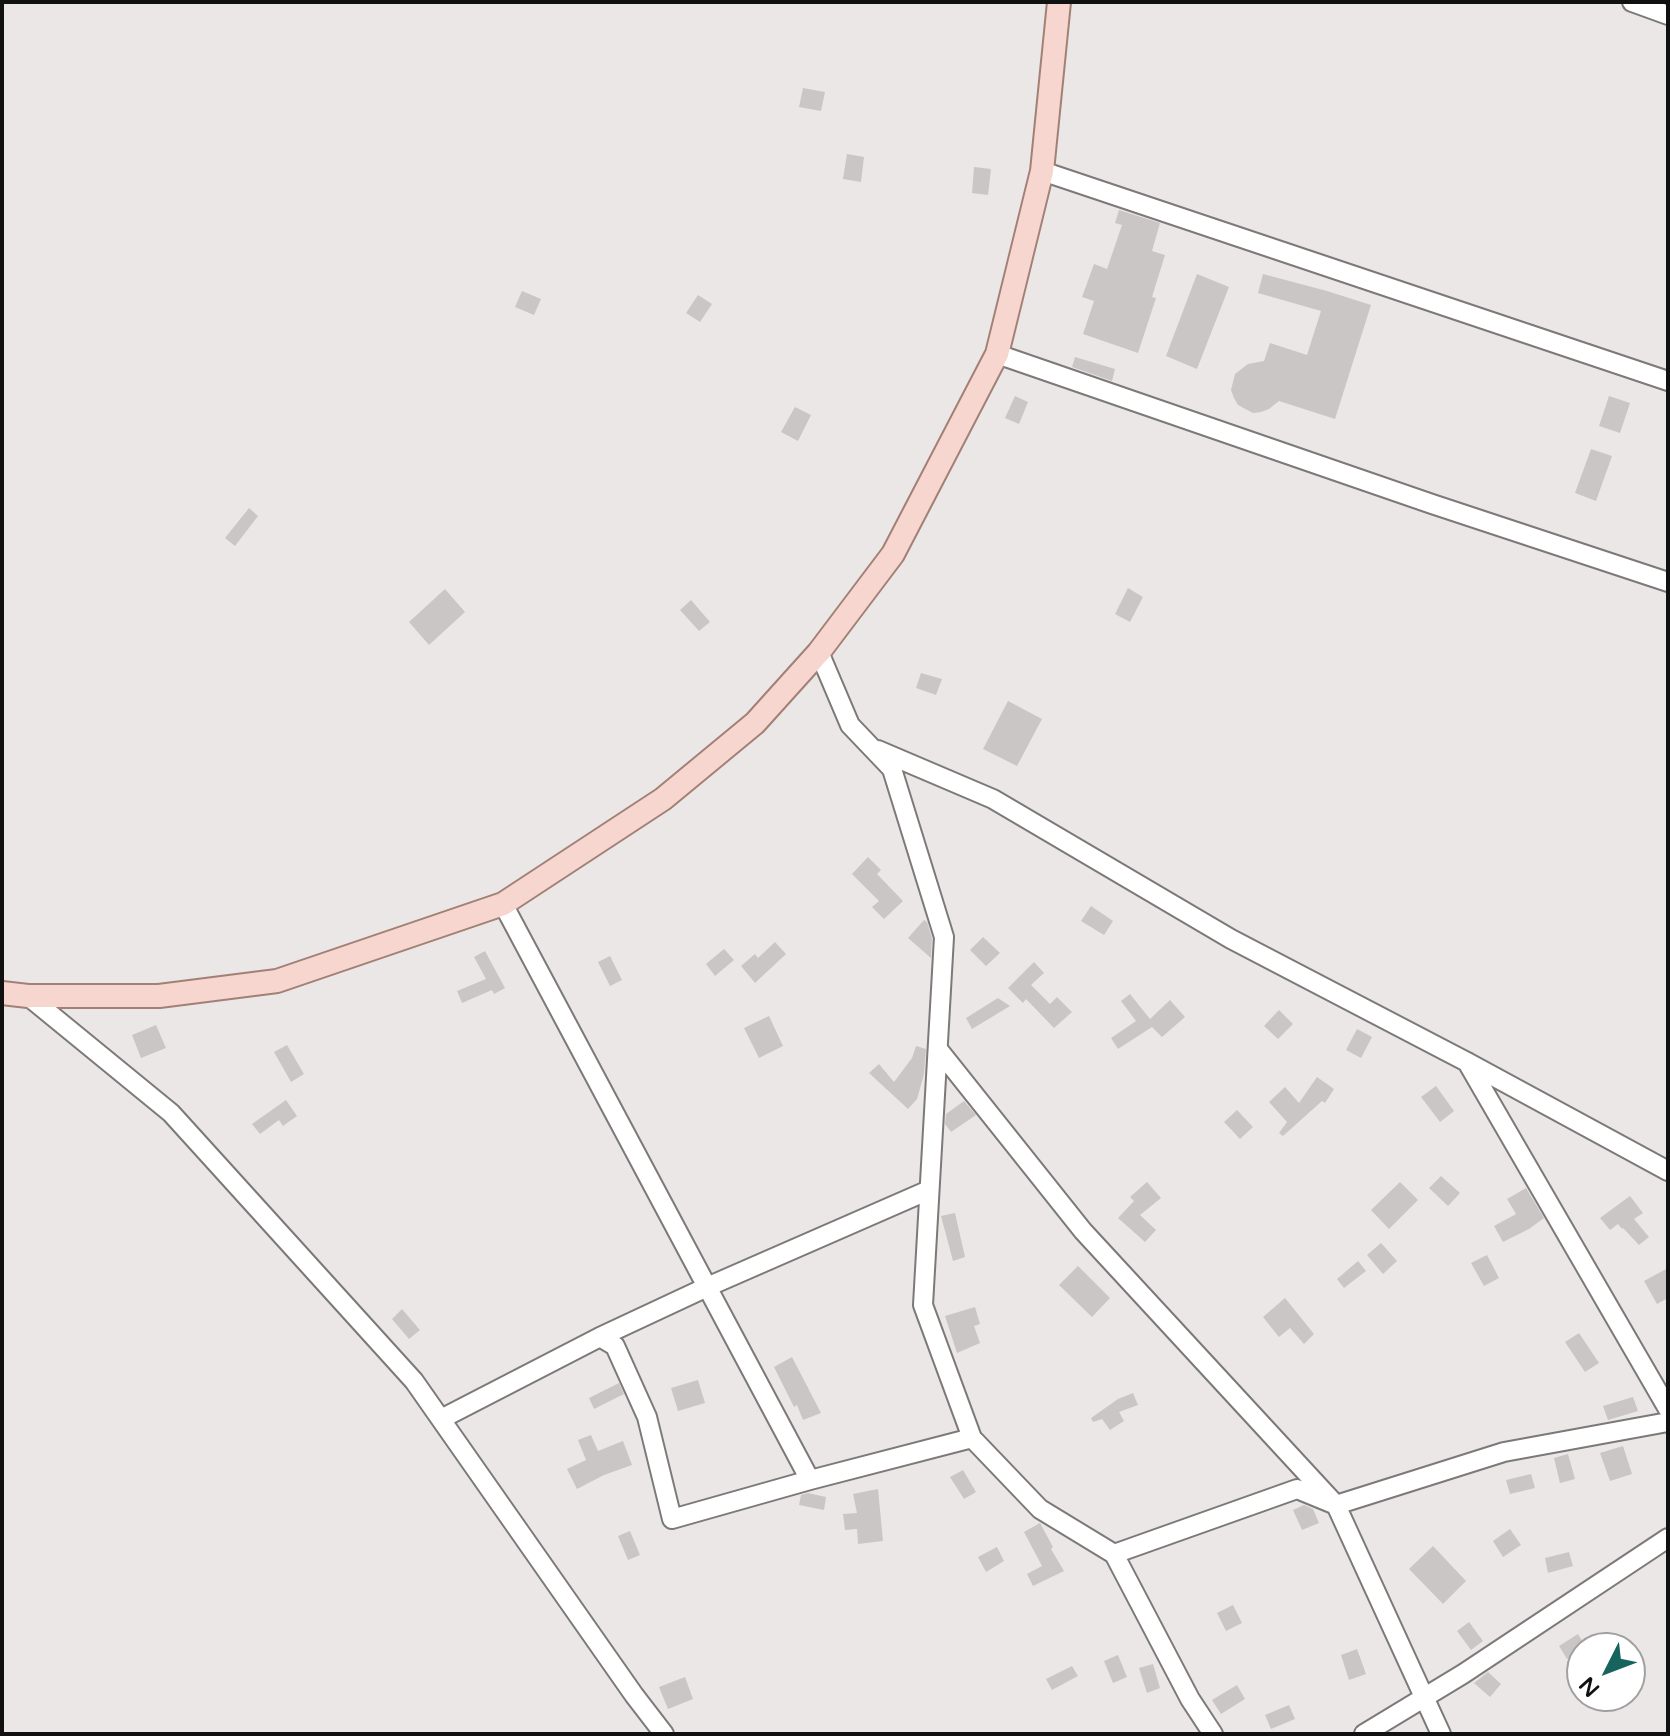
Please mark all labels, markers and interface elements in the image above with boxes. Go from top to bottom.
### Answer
north arrow [1566,1632,1646,1712]
text: N [1574,1671,1605,1702]

